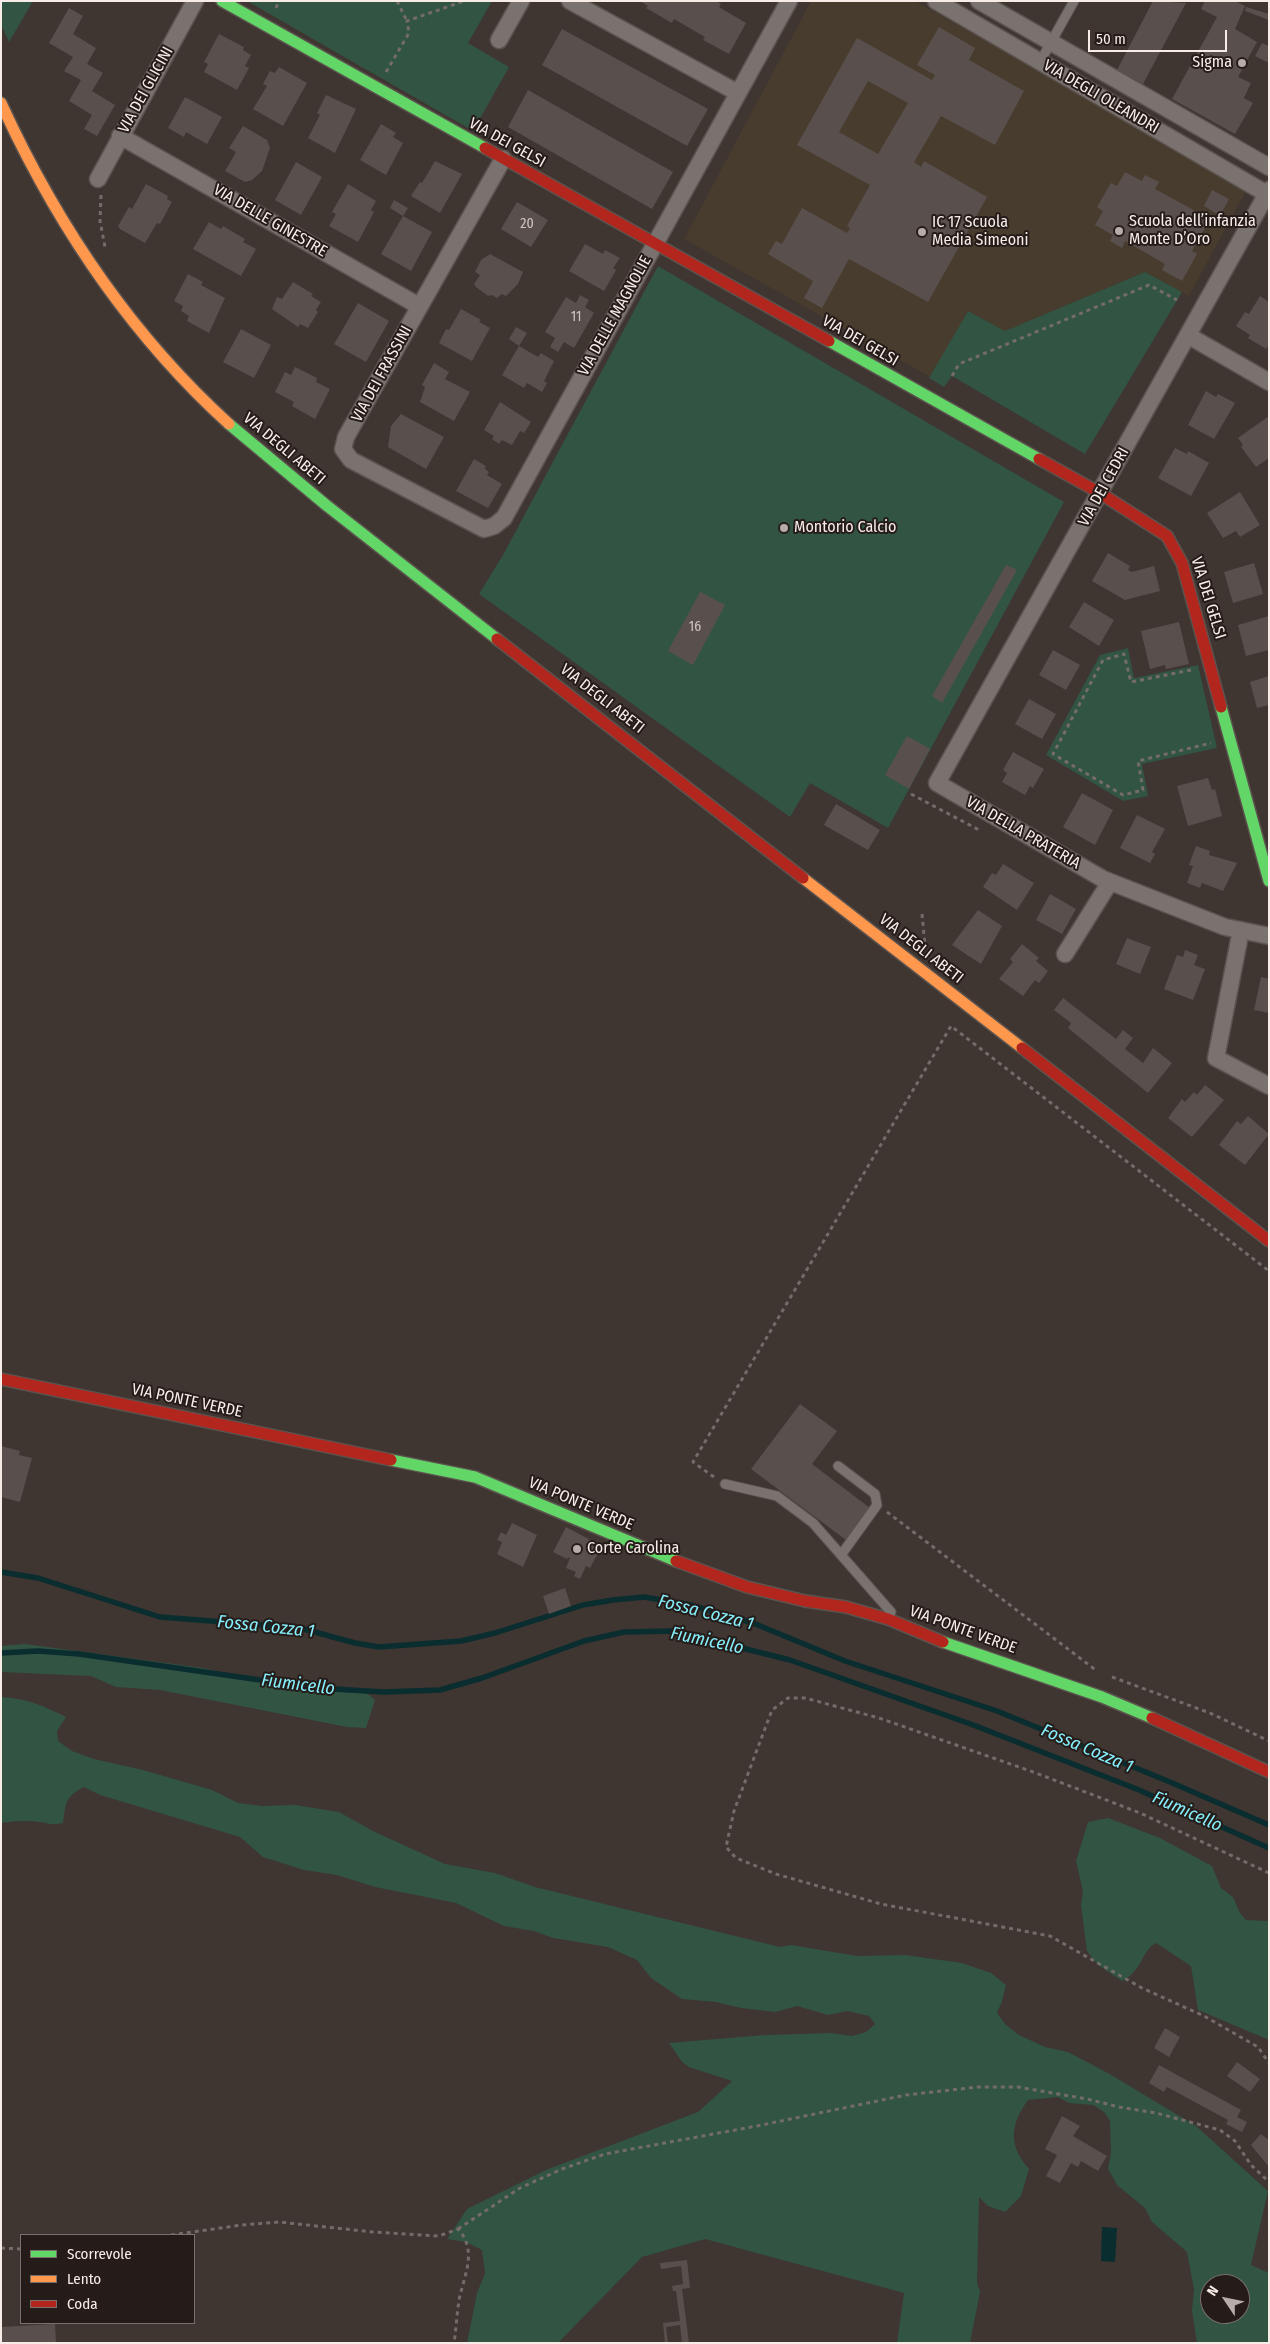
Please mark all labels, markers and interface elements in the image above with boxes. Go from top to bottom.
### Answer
scale bar [1090,20,1229,52]
text: 50 m [1096,30,1126,48]
street label: VIA DEI GLICINI [114,43,178,137]
place label: Sigma [1192,53,1232,73]
street label: VIA DEGLI OLEANDRI [1040,56,1162,138]
marker: Sigma [1236,57,1248,69]
street label: VIA DEI GELSI [465,114,549,172]
street label: VIA DELLE GINESTRE [210,181,330,261]
place label: Scuola dell’infanzia Monte D’Oro [1129,212,1256,250]
place label: IC 17 Scuola Media Simeoni [932,213,1029,251]
house number: 20 [520,216,534,232]
marker: Scuola dell’infanzia Monte D’Oro [1113,225,1125,237]
marker: IC 17 Scuola Media Simeoni [916,226,928,238]
street label: VIA DELLE MAGNOLIE [574,253,656,379]
house number: 11 [571,309,581,325]
street label: VIA DEI GELSI [818,311,902,371]
street label: VIA DEI FRASSINI [348,322,416,426]
street label: VIA DEGLI ABETI [239,409,329,489]
street label: VIA DEI CEDRI [1074,444,1134,530]
place label: Montorio Calcio [794,518,897,538]
marker: Montorio Calcio [778,522,790,534]
street label: VIA DEI GELSI [1186,555,1230,641]
house number: 16 [689,619,701,635]
street label: VIA DEGLI ABETI [556,660,648,738]
street label: VIA DELLA PRATERIA [963,793,1083,873]
street label: VIA DEGLI ABETI [875,910,967,988]
street label: VIA PONTE VERDE [130,1380,244,1422]
street label: VIA PONTE VERDE [525,1473,637,1535]
place label: Corte Carolina [587,1539,679,1559]
marker: Corte Carolina [571,1543,583,1555]
water label: Fossa Cozza 1 [656,1591,756,1635]
street label: VIA PONTE VERDE [907,1602,1019,1658]
water label: Fossa Cozza 1 [216,1611,316,1643]
water label: Fiumicello [669,1623,745,1659]
water label: Fiumicello [260,1670,336,1700]
water label: Fossa Cozza 1 [1038,1720,1136,1778]
water label: Fiumicello [1149,1787,1225,1837]
legend [20,2234,195,2324]
text: Scorrevole [67,2245,132,2263]
text: Lento [67,2270,101,2288]
north arrow [1200,2274,1250,2324]
text: N [1204,2283,1222,2299]
text: Coda [67,2295,98,2313]

